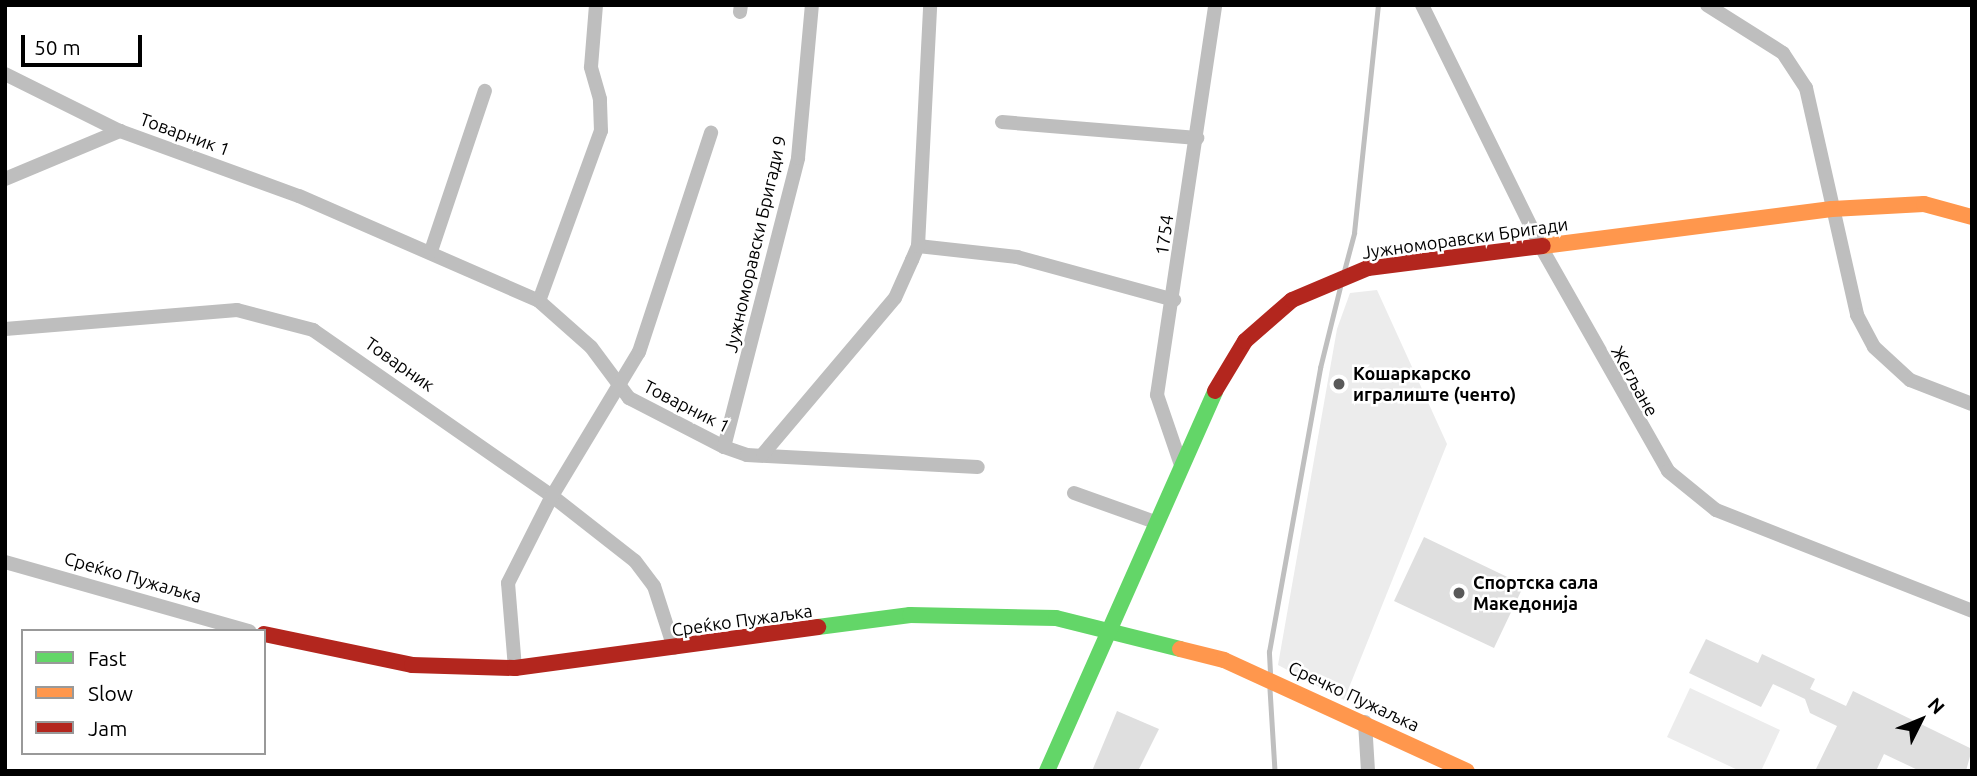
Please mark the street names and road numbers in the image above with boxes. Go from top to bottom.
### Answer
street label: Товарник 1 [137,108,233,160]
street label: Јужноморавски Бригади 9 [720,133,790,355]
street label: 1754 [1150,213,1178,257]
street label: Јужноморавски Бригади [1361,213,1569,263]
street label: Товарник [361,332,439,396]
street label: Жегљане [1607,342,1663,420]
street label: Товарник 1 [640,375,734,437]
street label: Среќко Пужаљка [62,547,204,607]
street label: Среќко Пужаљка [670,599,814,641]
street label: Сречко Пужаљка [1285,656,1423,736]

